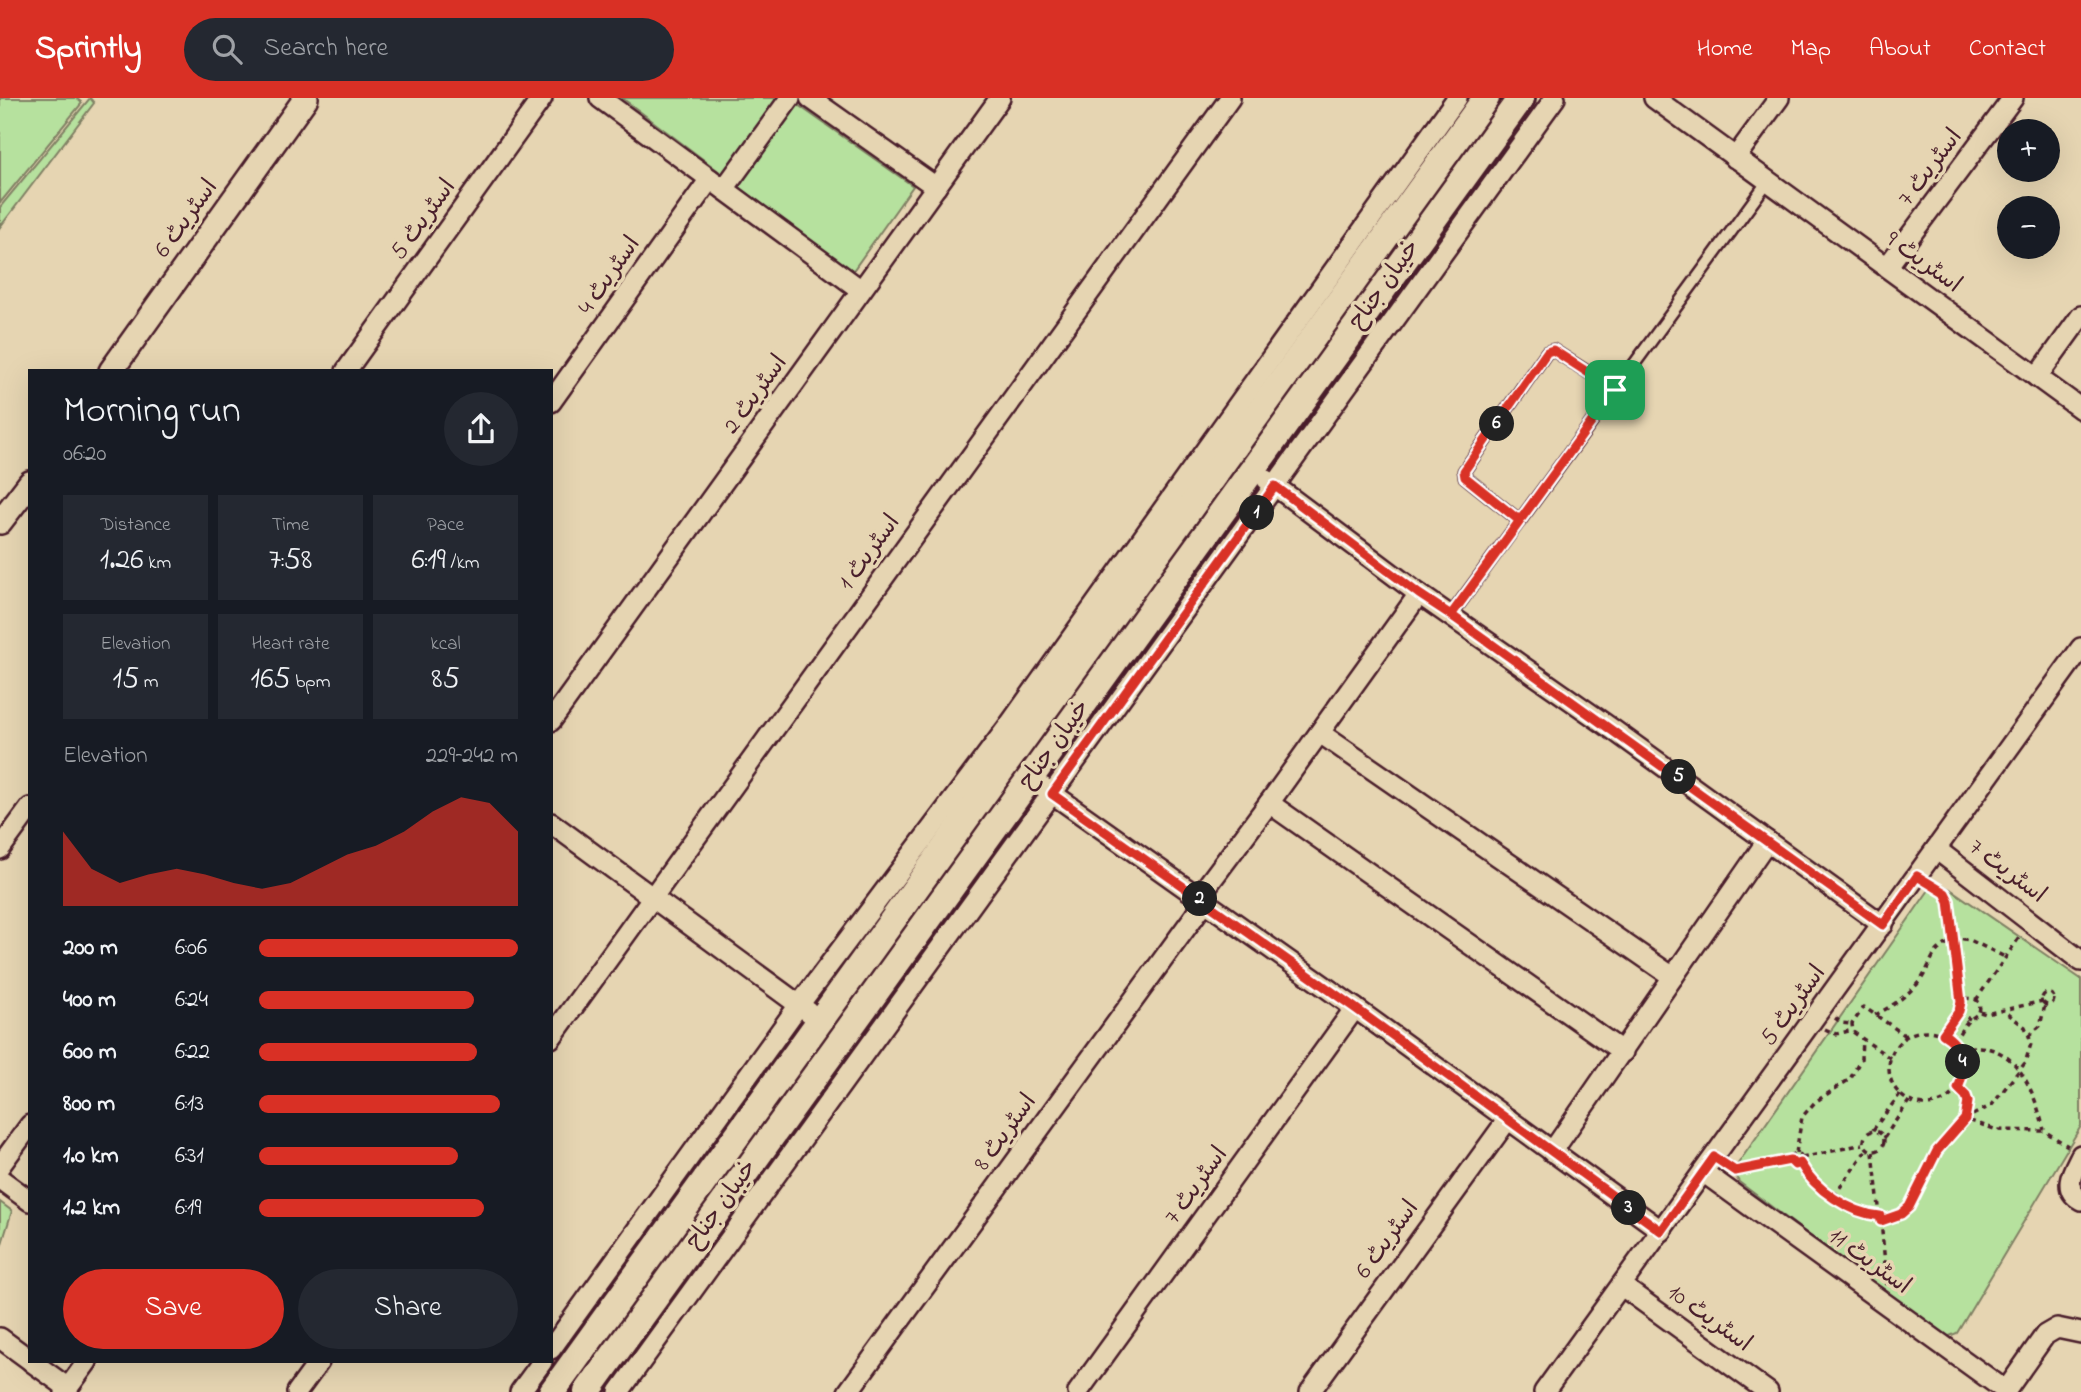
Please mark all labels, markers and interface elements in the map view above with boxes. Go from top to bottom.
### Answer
search box [184,18,674,81]
text: Sprintly [35,25,142,73]
icon: search [208,30,246,68]
text: Search here [264,30,388,68]
text: Home [1697,32,1753,67]
text: Map [1791,32,1831,67]
text: About [1869,32,1931,67]
text: Contact [1969,32,2046,67]
map controls [1997,119,2060,259]
button: + [1997,119,2060,182]
street label: اسٹریٹ 7 [1890,122,1972,214]
street label: اسٹریٹ 6 [146,172,228,266]
street label: اسٹریٹ 5 [383,172,465,268]
button: − [1997,196,2060,259]
street label: اسٹریٹ 9 [1878,223,1968,303]
street label: اسٹریٹ 4 [570,229,650,323]
street label: خیبان جناح [1340,233,1430,337]
street label: اسٹریٹ 2 [715,348,797,442]
pin [1585,360,1645,420]
icon: arrive [1596,371,1634,409]
text: Morning run [63,384,241,440]
button: share [444,392,518,466]
pin: 6 [1480,406,1514,442]
text: 6 [1492,410,1501,437]
text: 06:20 [63,438,106,471]
pin: 1 [1240,496,1274,530]
text: 1 [1253,499,1260,526]
street label: اسٹریٹ 1 [830,508,910,598]
text: Distance [101,512,171,539]
text: Time [272,512,309,539]
text: Pace [427,512,464,539]
text: 1.26 [100,539,143,583]
text: 7:58 [269,539,312,583]
text: 6:19 [411,539,446,583]
text: km [143,550,171,577]
text: /km [446,550,480,577]
text: Elevation [101,631,170,658]
text: Heart rate [252,631,329,658]
text: kcal [430,631,461,658]
text: 15 [112,658,139,702]
text: 165 [251,658,291,702]
text: 85 [431,658,460,702]
text: m [139,669,159,696]
text: bpm [291,669,330,696]
street label: خیبان جناح [1010,693,1100,797]
text: Elevation [63,740,148,773]
text: 229–242 m [426,740,518,773]
pin: 5 [1662,760,1696,794]
text: 5 [1673,763,1684,790]
street label: اسٹریٹ 7 [1961,831,2053,913]
pin: 2 [1182,882,1218,916]
text: 2 [1195,885,1204,912]
text: 200 m [63,932,118,965]
text: 6:06 [175,932,207,965]
street label: اسٹریٹ 5 [1753,958,1835,1054]
text: 400 m [63,984,116,1017]
text: 6:24 [175,984,208,1017]
text: 600 m [63,1036,117,1069]
text: 6:22 [175,1036,210,1069]
pin: 4 [1946,1044,1980,1080]
text: 4 [1959,1048,1966,1075]
street label: اسٹریٹ 8 [966,1087,1046,1179]
text: 800 m [63,1088,115,1121]
text: 6:13 [175,1088,204,1121]
text: 1.0 km [63,1140,119,1173]
text: 6:31 [175,1140,204,1173]
street label: اسٹریٹ 7 [1157,1140,1237,1232]
street label: خیبان جناح [677,1153,767,1257]
pin: 3 [1612,1190,1646,1226]
text: 1.2 km [63,1192,120,1225]
text: 6:19 [175,1192,201,1225]
street label: اسٹریٹ 6 [1347,1193,1429,1287]
text: 3 [1625,1194,1632,1221]
street label: اسٹریٹ 11 [1820,1220,1918,1304]
button: Save [63,1269,284,1349]
button: Share [298,1269,518,1349]
street label: اسٹریٹ 10 [1659,1276,1759,1362]

